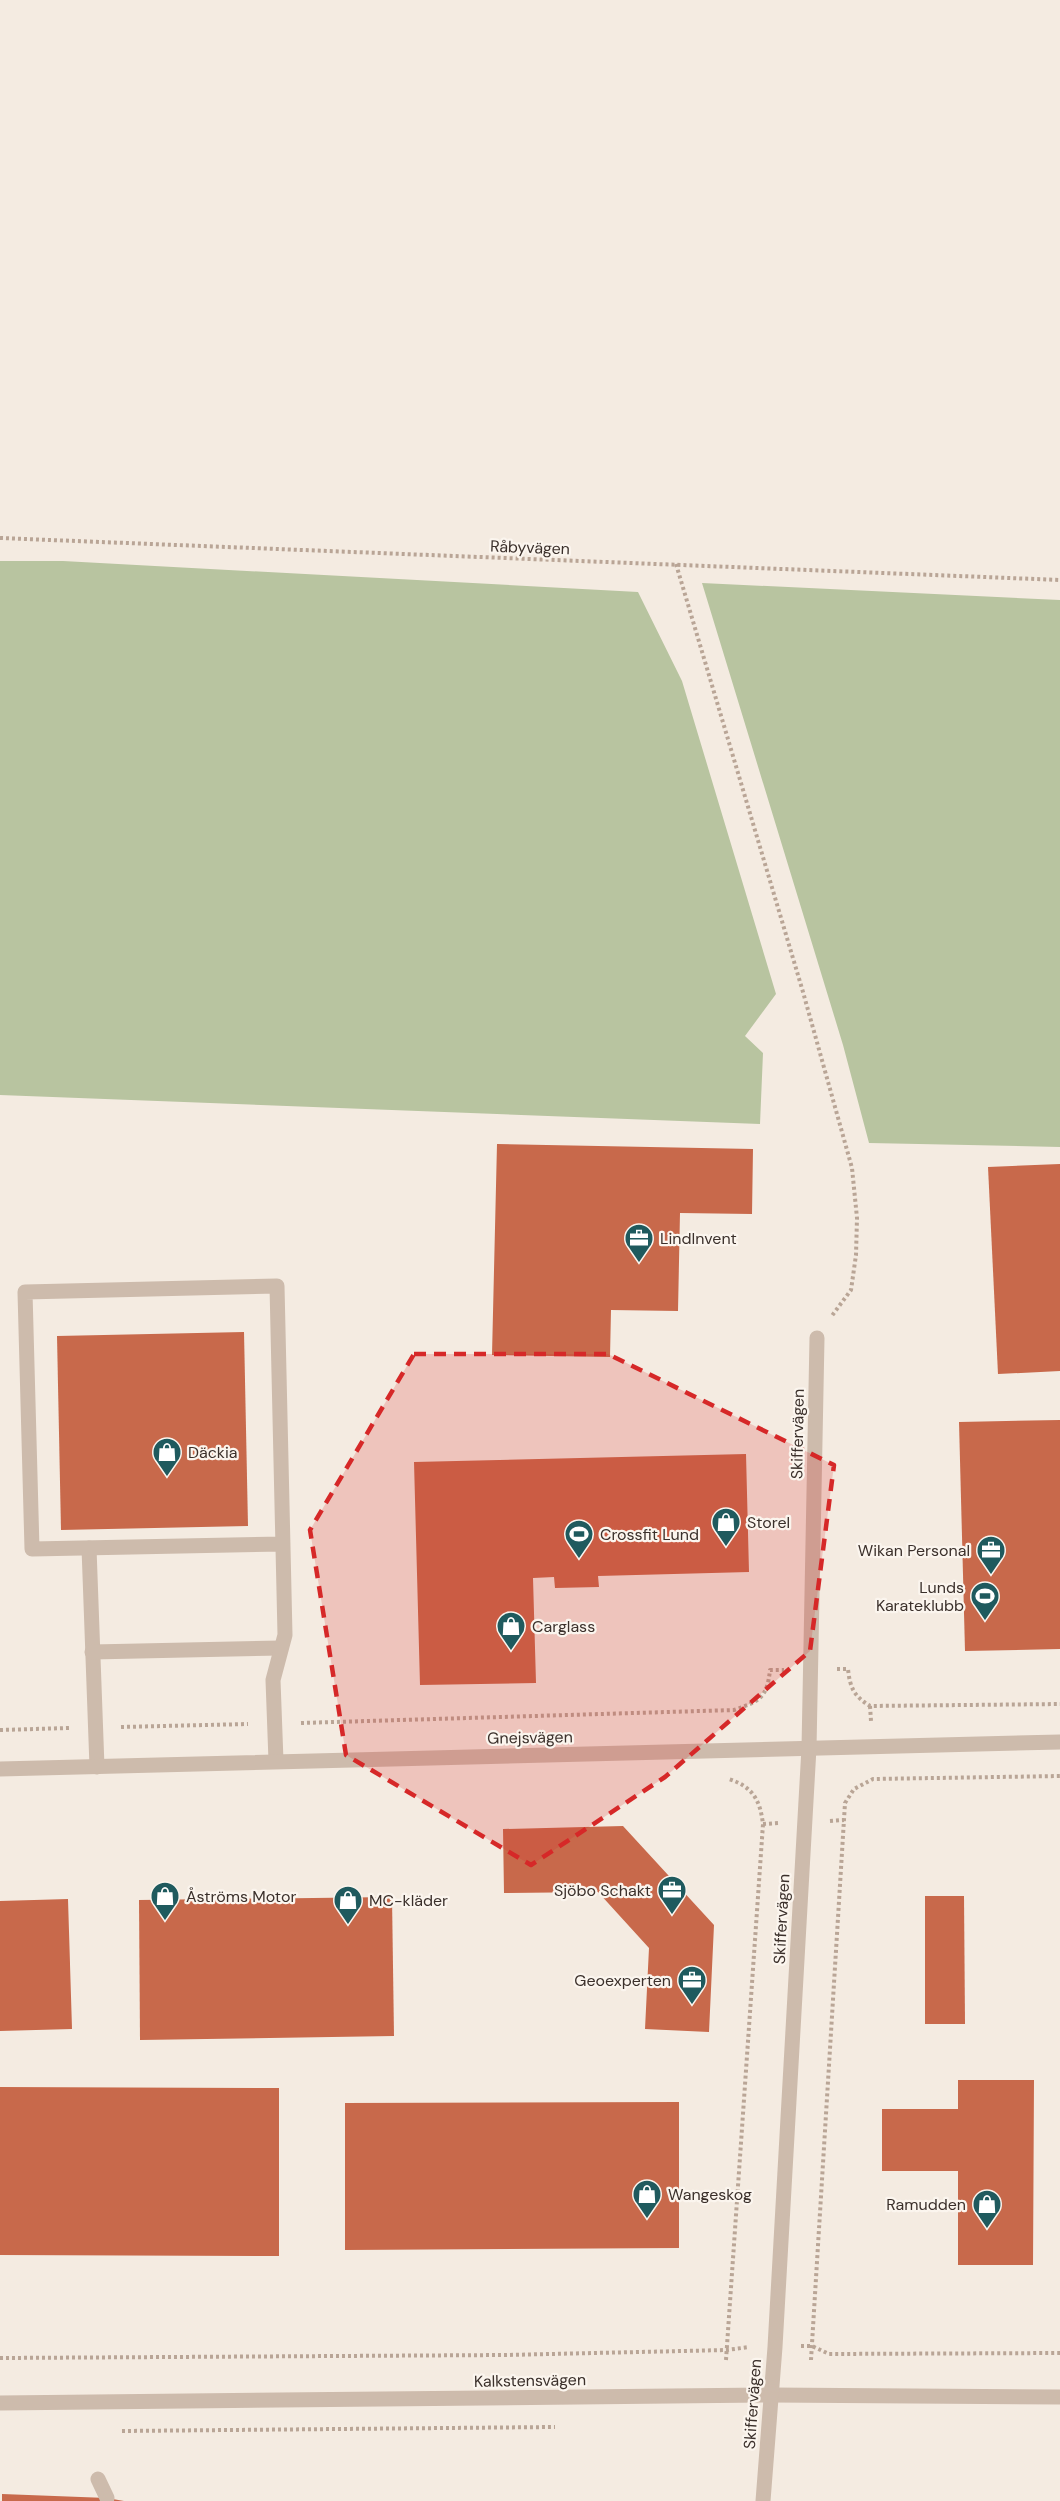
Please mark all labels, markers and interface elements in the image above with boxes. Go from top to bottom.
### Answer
street label: Råbyvägen [490,536,570,559]
office icon: LindInvent [623,1222,655,1264]
place label: LindInvent [660,1228,737,1249]
street label: Skiffervägen [786,1389,809,1479]
shop icon: Däckia [151,1436,183,1478]
place label: Däckia [188,1442,237,1463]
shop icon: Storel [710,1506,742,1548]
place label: Storel [747,1512,790,1533]
sports icon: Crossfit Lund [563,1518,595,1560]
place label: Crossfit Lund [600,1524,699,1545]
office icon: Wikan Personal [975,1534,1007,1576]
place label: Wikan Personal [858,1540,970,1561]
place label: Lunds Karateklubb [876,1577,964,1616]
sports icon: Lunds Karateklubb [969,1580,1001,1622]
shop icon: Carglass [495,1610,527,1652]
place label: Carglass [532,1616,595,1637]
street label: Gnejsvägen [487,1726,573,1749]
street label: Skiffervägen [769,1873,794,1965]
office icon: Sjöbo Schakt [656,1874,688,1916]
shop icon: Åströms Motor [149,1880,181,1922]
place label: Sjöbo Schakt [554,1880,651,1901]
shop icon: MC-kläder [332,1884,364,1926]
place label: Åströms Motor [186,1886,296,1907]
place label: MC-kläder [369,1890,448,1911]
office icon: Geoexperten [676,1964,708,2006]
place label: Geoexperten [574,1970,671,1991]
shop icon: Wangeskog [631,2178,663,2220]
place label: Wangeskog [668,2184,752,2205]
shop icon: Ramudden [971,2188,1003,2230]
place label: Ramudden [886,2194,966,2215]
street label: Skiffervägen [739,2358,766,2450]
street label: Kalkstensvägen [474,2369,586,2392]

